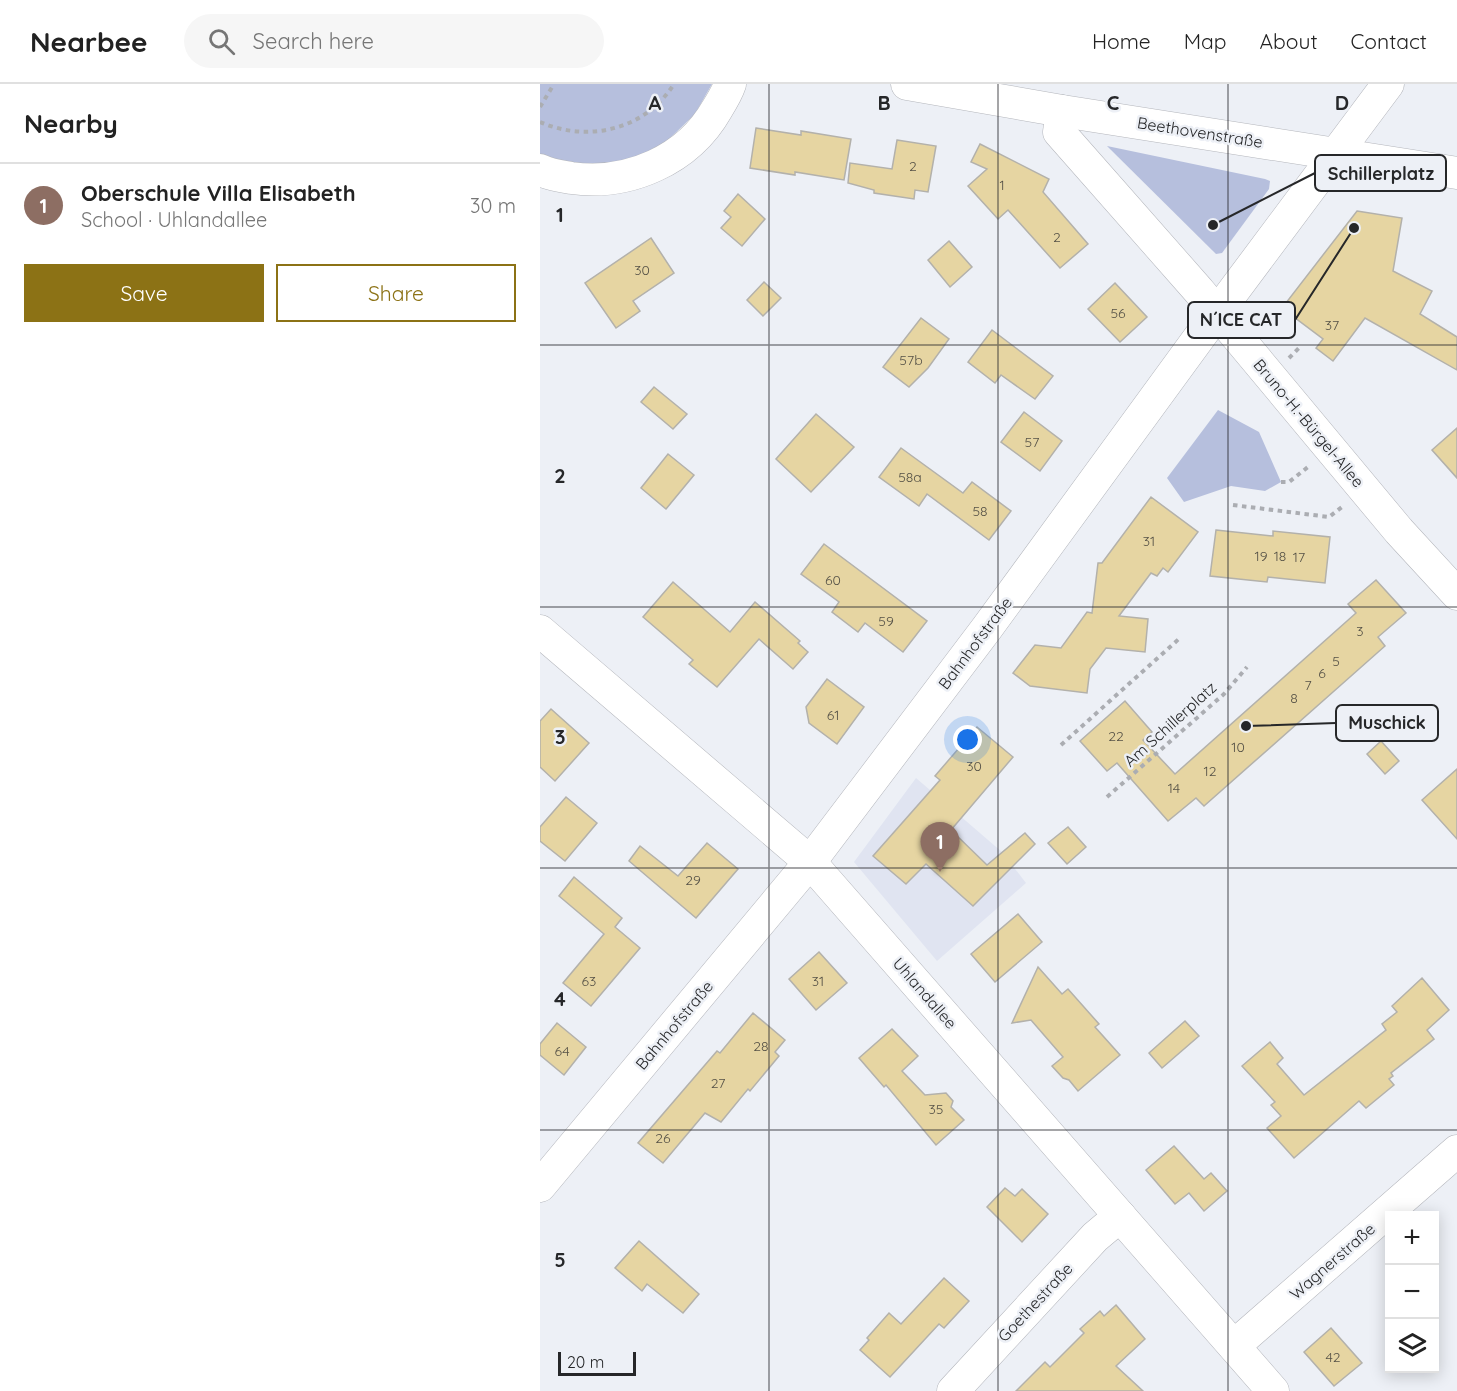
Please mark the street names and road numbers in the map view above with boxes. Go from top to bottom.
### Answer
street label: Beethovenstraße [1136,112,1264,152]
street label: Bruno-H.-Bürgel-Allee [1250,355,1368,491]
street label: Bahnhofstraße [934,593,1016,693]
street label: Am Schillerplatz [1120,677,1220,771]
street label: Uhlandallee [889,953,961,1033]
street label: Bahnhofstraße [631,976,717,1074]
street label: Wagnerstraße [1285,1218,1379,1304]
street label: Goethestraße [993,1258,1077,1346]

